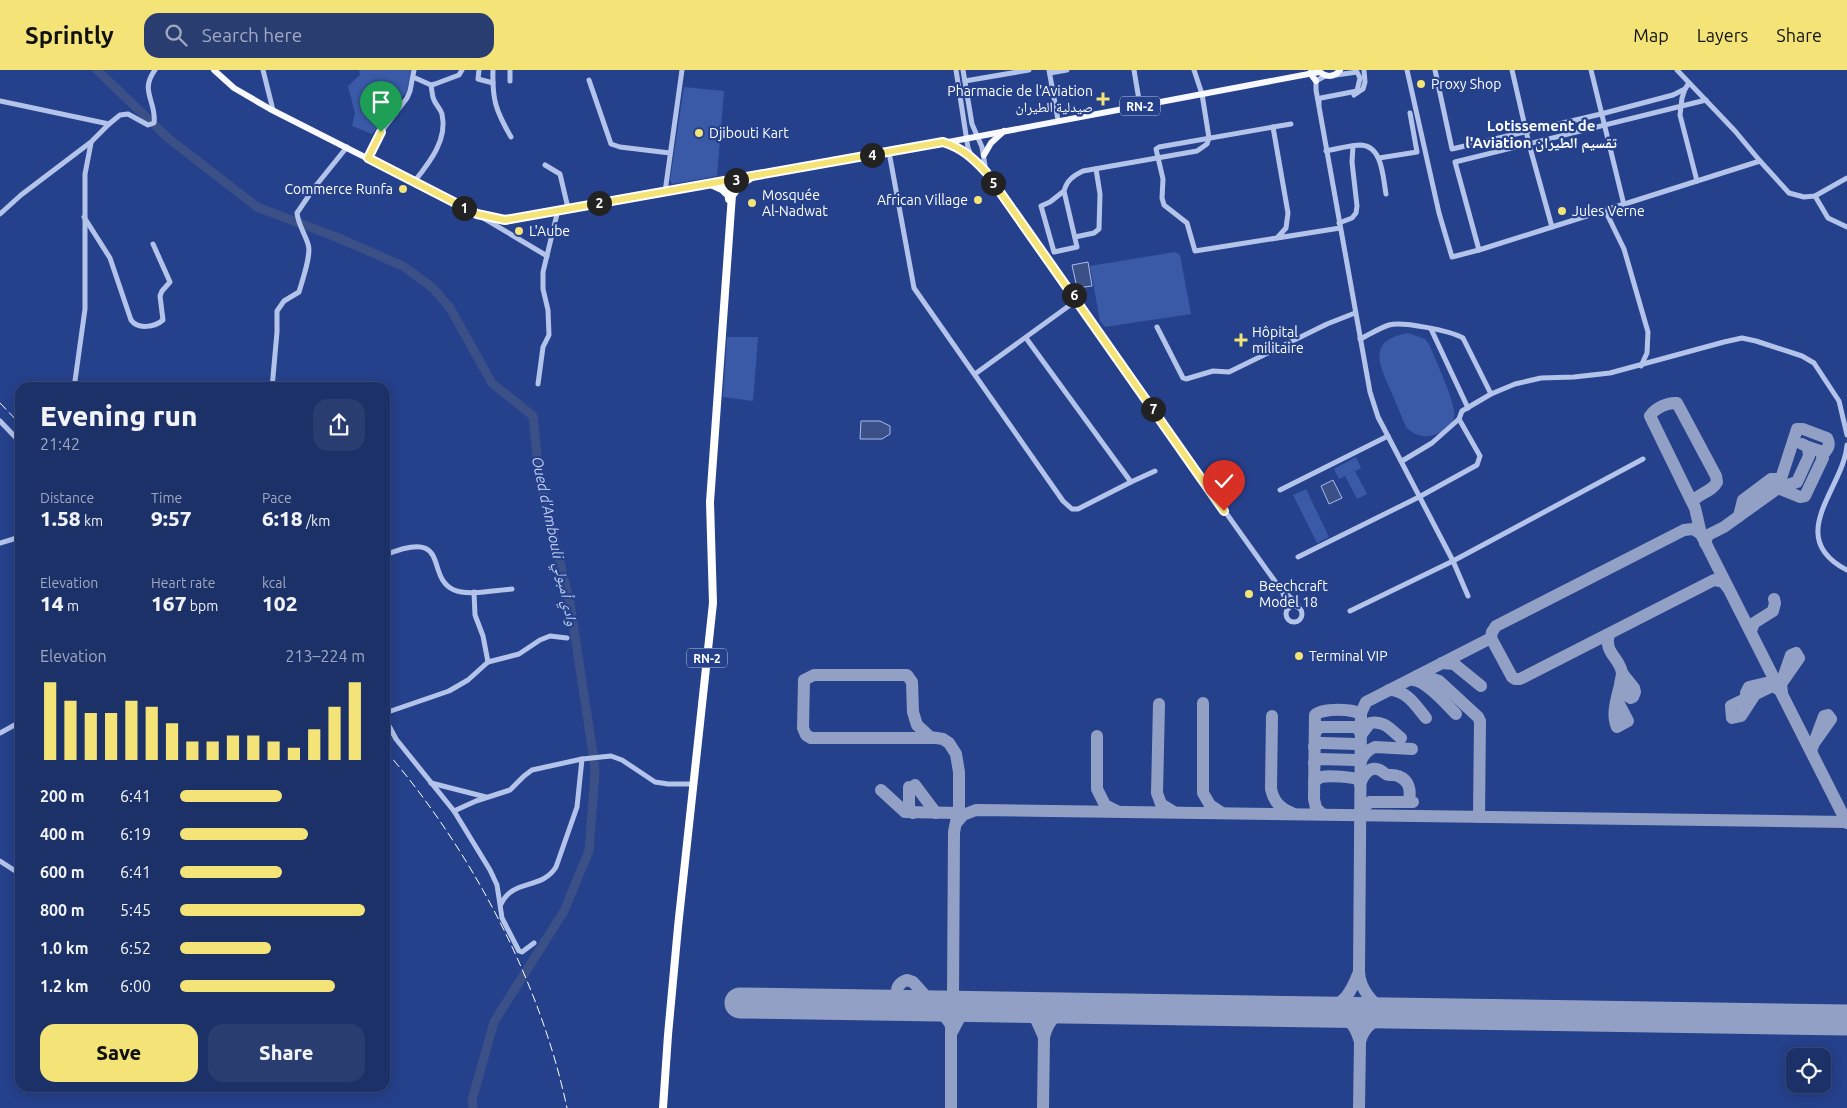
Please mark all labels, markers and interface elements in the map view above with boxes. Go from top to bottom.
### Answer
search box [144,13,494,58]
icon: search [162,21,190,49]
text: Sprintly [25,22,114,49]
text: Search here [202,24,302,46]
text: Map [1633,25,1669,45]
text: Layers [1697,25,1748,45]
text: Share [1776,25,1822,45]
place label: Proxy Shop [1431,76,1502,92]
marker: Proxy Shop [1415,78,1427,90]
pin [360,81,402,132]
place label: Pharmacie de l'Aviation صيدلية الطيران [947,83,1093,116]
icon: arrive [367,88,395,116]
marker: Pharmacie de l'Aviation صيدلية الطيران [1097,93,1109,105]
road number: RN-2 [1120,97,1160,116]
district label: Lotissement de l'Aviation تقسيم الطيران [1465,117,1617,153]
place label: Djibouti Kart [709,125,789,141]
marker: Djibouti Kart [693,127,705,139]
pin: 4 [860,142,884,168]
text: 4 [869,147,876,163]
pin: 3 [724,168,748,192]
pin: 5 [980,170,1006,196]
text: 3 [733,172,740,188]
text: 5 [990,175,997,191]
place label: Commerce Runfa [284,181,393,197]
marker: Commerce Runfa [397,183,409,195]
place label: Mosquée Al-Nadwat [762,187,828,219]
pin: 2 [586,190,612,216]
place label: African Village [877,192,968,208]
marker: African Village [972,194,984,206]
text: 2 [596,195,603,211]
pin: 1 [452,196,476,220]
marker: Mosquée Al-Nadwat [746,197,758,209]
text: 1 [461,200,468,216]
place label: Jules Verne [1572,203,1645,219]
marker: Jules Verne [1556,205,1568,217]
place label: L'Aube [529,223,570,239]
marker: L'Aube [513,225,525,237]
pin: 6 [1062,282,1086,308]
text: 6 [1071,287,1078,303]
place label: Hôpital militaire [1252,324,1304,356]
marker: Hôpital militaire [1234,333,1248,347]
pin: 7 [1140,396,1166,422]
button: share [313,399,365,451]
text: Evening run [40,400,198,431]
text: 7 [1150,401,1157,417]
text: 21:42 [40,435,80,453]
water label: Oued d'Ambouli وادي أمبولي [525,455,581,628]
pin [1203,460,1245,511]
icon: check [1210,467,1238,495]
text: Distance [40,490,94,506]
text: Time [151,490,182,506]
text: Pace [262,490,292,506]
text: 1.58 [40,506,81,530]
text: 9:57 [151,506,192,530]
text: 6:18 [262,506,303,530]
text: km [81,513,103,529]
text: /km [303,513,330,529]
text: Elevation [40,575,98,591]
text: Heart rate [151,575,215,591]
text: kcal [262,575,286,591]
place label: Beechcraft Model 18 [1259,578,1328,610]
marker: Beechcraft Model 18 [1243,588,1255,600]
text: 14 [40,591,64,615]
text: 167 [151,591,187,615]
text: 102 [262,591,298,615]
text: m [64,598,79,614]
text: bpm [187,598,218,614]
text: Elevation [40,647,107,665]
text: 213–224 m [285,647,365,665]
road number: RN-2 [687,648,727,668]
place label: Terminal VIP [1309,648,1388,664]
marker: Terminal VIP [1293,650,1305,662]
text: 200 m [40,787,85,805]
text: 6:41 [120,787,151,805]
text: 400 m [40,825,85,843]
text: 6:19 [120,825,151,843]
text: 600 m [40,863,85,881]
text: 6:41 [120,863,151,881]
text: 800 m [40,901,85,919]
text: 5:45 [120,901,151,919]
text: 1.0 km [40,939,89,957]
text: 6:52 [120,939,151,957]
text: 1.2 km [40,977,89,995]
text: 6:00 [120,977,151,995]
button: Save [40,1024,198,1082]
button: Share [208,1024,365,1082]
map controls [1786,1048,1831,1093]
button: locate [1786,1048,1831,1093]

